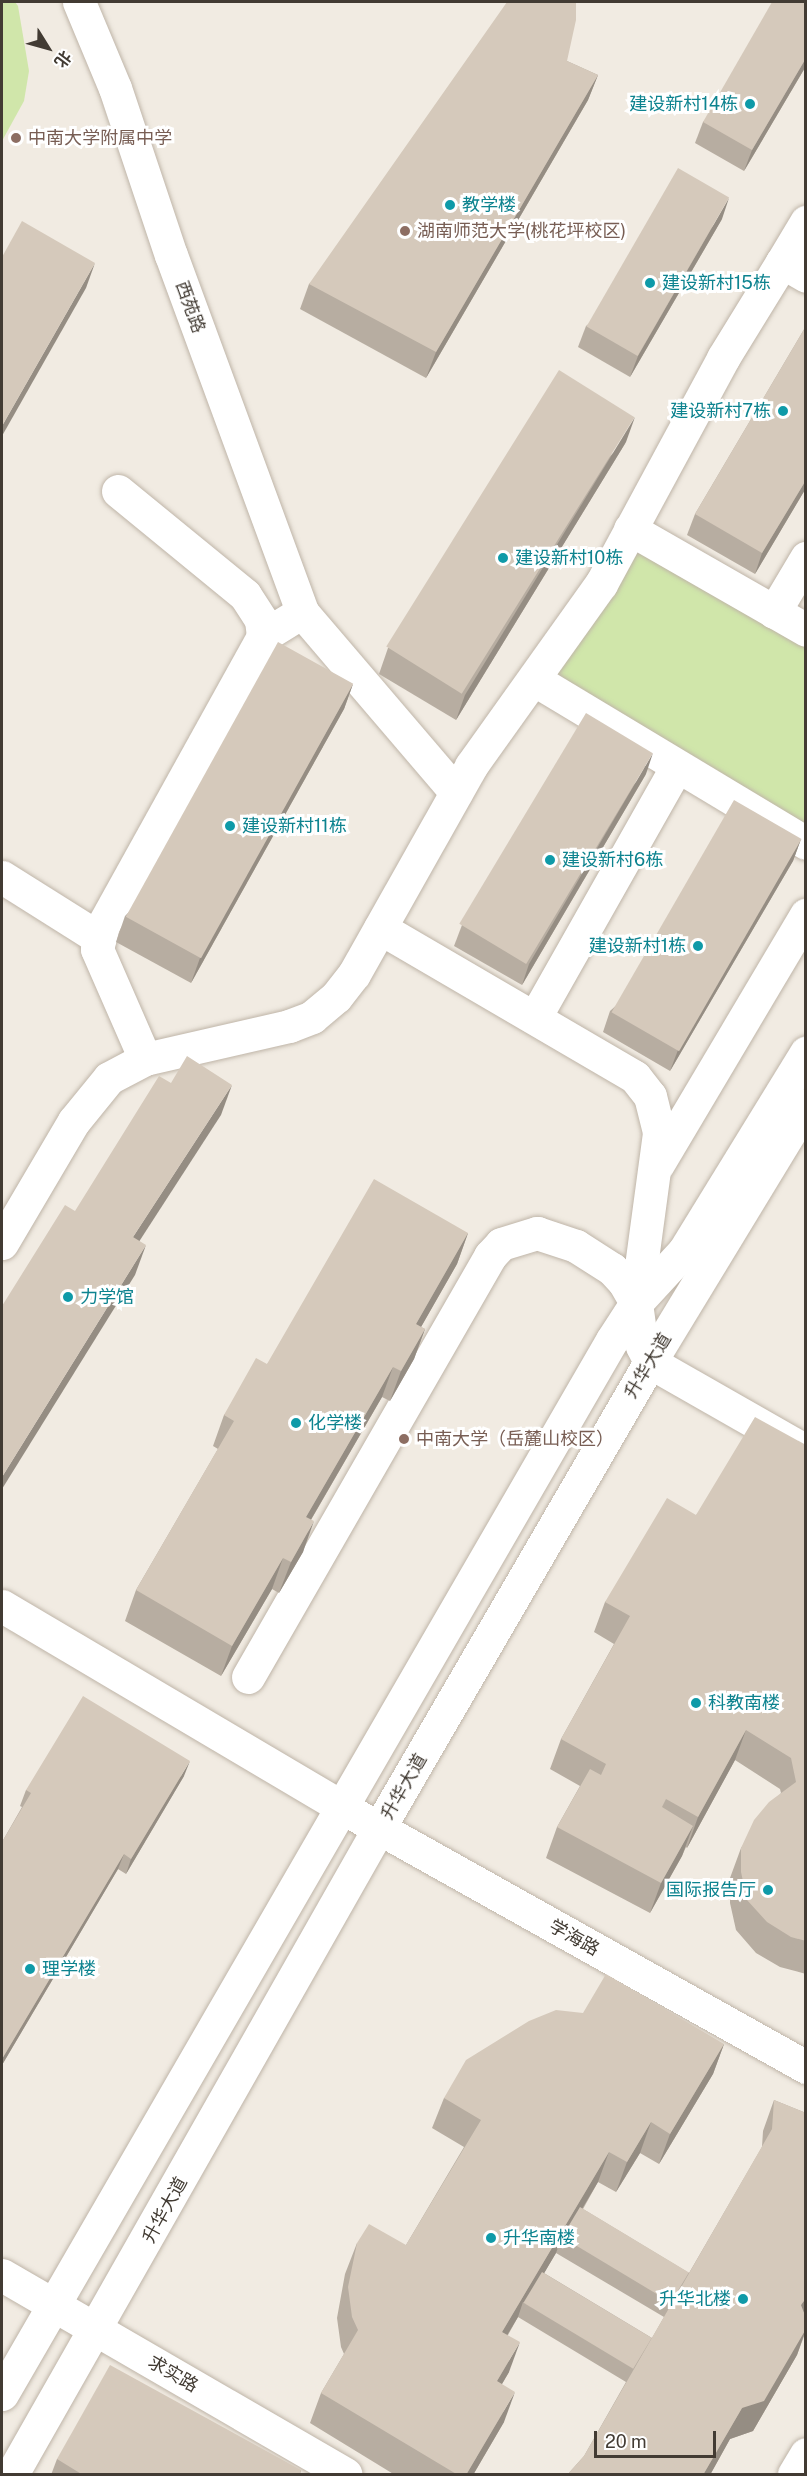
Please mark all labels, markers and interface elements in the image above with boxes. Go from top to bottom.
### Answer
north arrow [18,18,78,78]
text: 北 [50,47,75,71]
place label: 建设新村14栋 [629,93,738,115]
marker: 建设新村14栋 [743,97,757,111]
place label: 中南大学附属中学 [28,127,172,149]
marker: 中南大学附属中学 [9,131,23,145]
place label: 教学楼 [462,194,516,216]
marker: 教学楼 [443,198,457,212]
place label: 湖南师范大学(桃花坪校区) [417,220,626,242]
marker: 湖南师范大学(桃花坪校区) [398,224,412,238]
place label: 建设新村15栋 [662,272,771,294]
marker: 建设新村15栋 [643,276,657,290]
street label: 西苑路 [171,278,209,336]
place label: 建设新村7栋 [670,400,771,422]
marker: 建设新村7栋 [776,404,790,418]
place label: 建设新村10栋 [515,547,623,569]
marker: 建设新村10栋 [496,551,510,565]
place label: 建设新村11栋 [242,815,347,837]
marker: 建设新村11栋 [223,819,237,833]
place label: 建设新村6栋 [562,849,663,871]
marker: 建设新村6栋 [543,853,557,867]
place label: 建设新村1栋 [589,935,686,957]
marker: 建设新村1栋 [691,939,705,953]
place label: 力学馆 [80,1286,134,1308]
marker: 力学馆 [61,1290,75,1304]
street label: 升华大道 [620,1330,676,1402]
place label: 化学楼 [308,1412,362,1434]
marker: 化学楼 [289,1416,303,1430]
place label: 中南大学（岳麓山校区） [416,1428,614,1450]
marker: 中南大学（岳麓山校区） [397,1432,411,1446]
place label: 科教南楼 [708,1692,780,1714]
marker: 科教南楼 [689,1696,703,1710]
street label: 升华大道 [377,1750,431,1824]
place label: 国际报告厅 [666,1879,756,1901]
marker: 国际报告厅 [761,1883,775,1897]
street label: 学海路 [545,1915,603,1961]
place label: 理学楼 [42,1958,96,1980]
marker: 理学楼 [23,1962,37,1976]
street label: 升华大道 [138,2173,192,2247]
place label: 升华南楼 [503,2227,575,2249]
marker: 升华南楼 [484,2231,498,2245]
place label: 升华北楼 [659,2288,731,2310]
marker: 升华北楼 [736,2292,750,2306]
street label: 求实路 [144,2351,202,2397]
scale bar [597,2419,718,2457]
text: 20 m [605,2431,647,2452]

